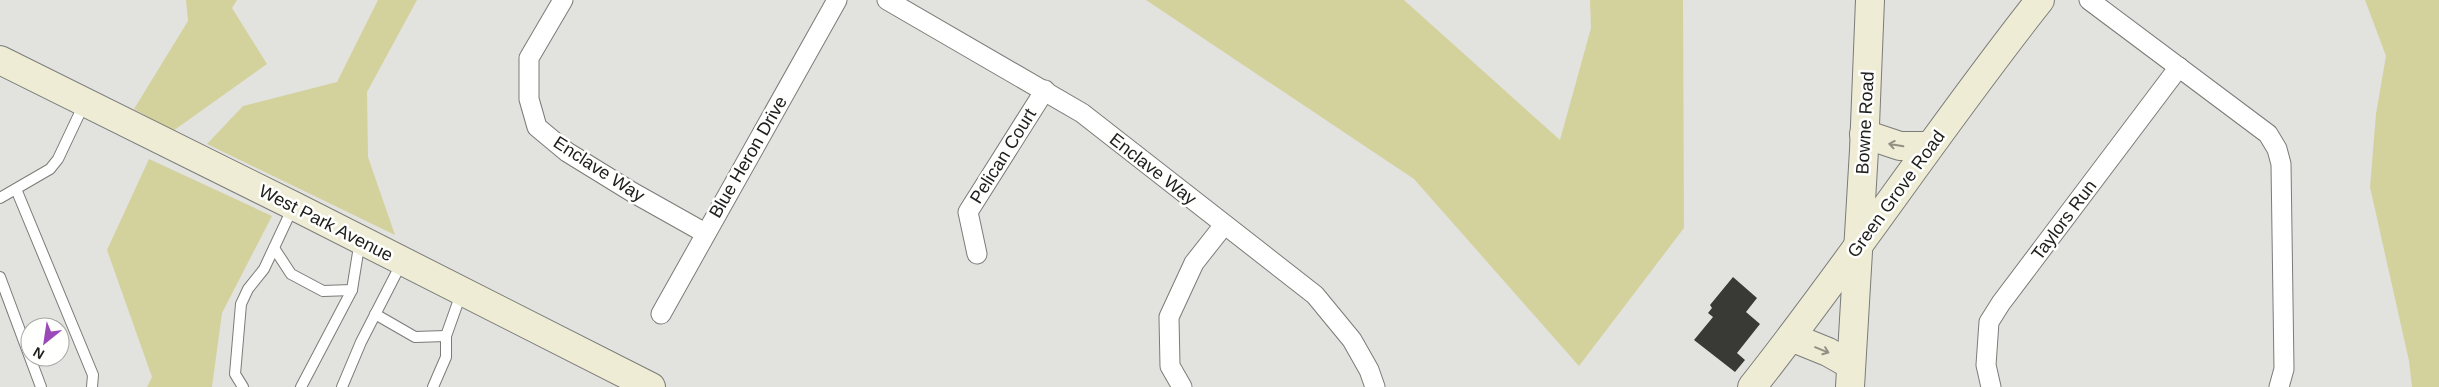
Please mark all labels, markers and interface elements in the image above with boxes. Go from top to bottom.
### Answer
street label: Bowne Road [1852,71,1878,175]
street label: Blue Heron Drive [705,93,791,221]
street label: Pelican Court [966,105,1040,207]
street label: Green Grove Road [1843,127,1949,261]
street label: Enclave Way [1106,129,1200,209]
street label: Enclave Way [550,132,648,206]
one-way arrow [1888,139,1904,149]
street label: Taylors Run [2027,176,2101,264]
street label: West Park Avenue [256,181,396,265]
north arrow [20,317,70,367]
text: N [30,344,47,363]
one-way arrow [1814,345,1829,355]

